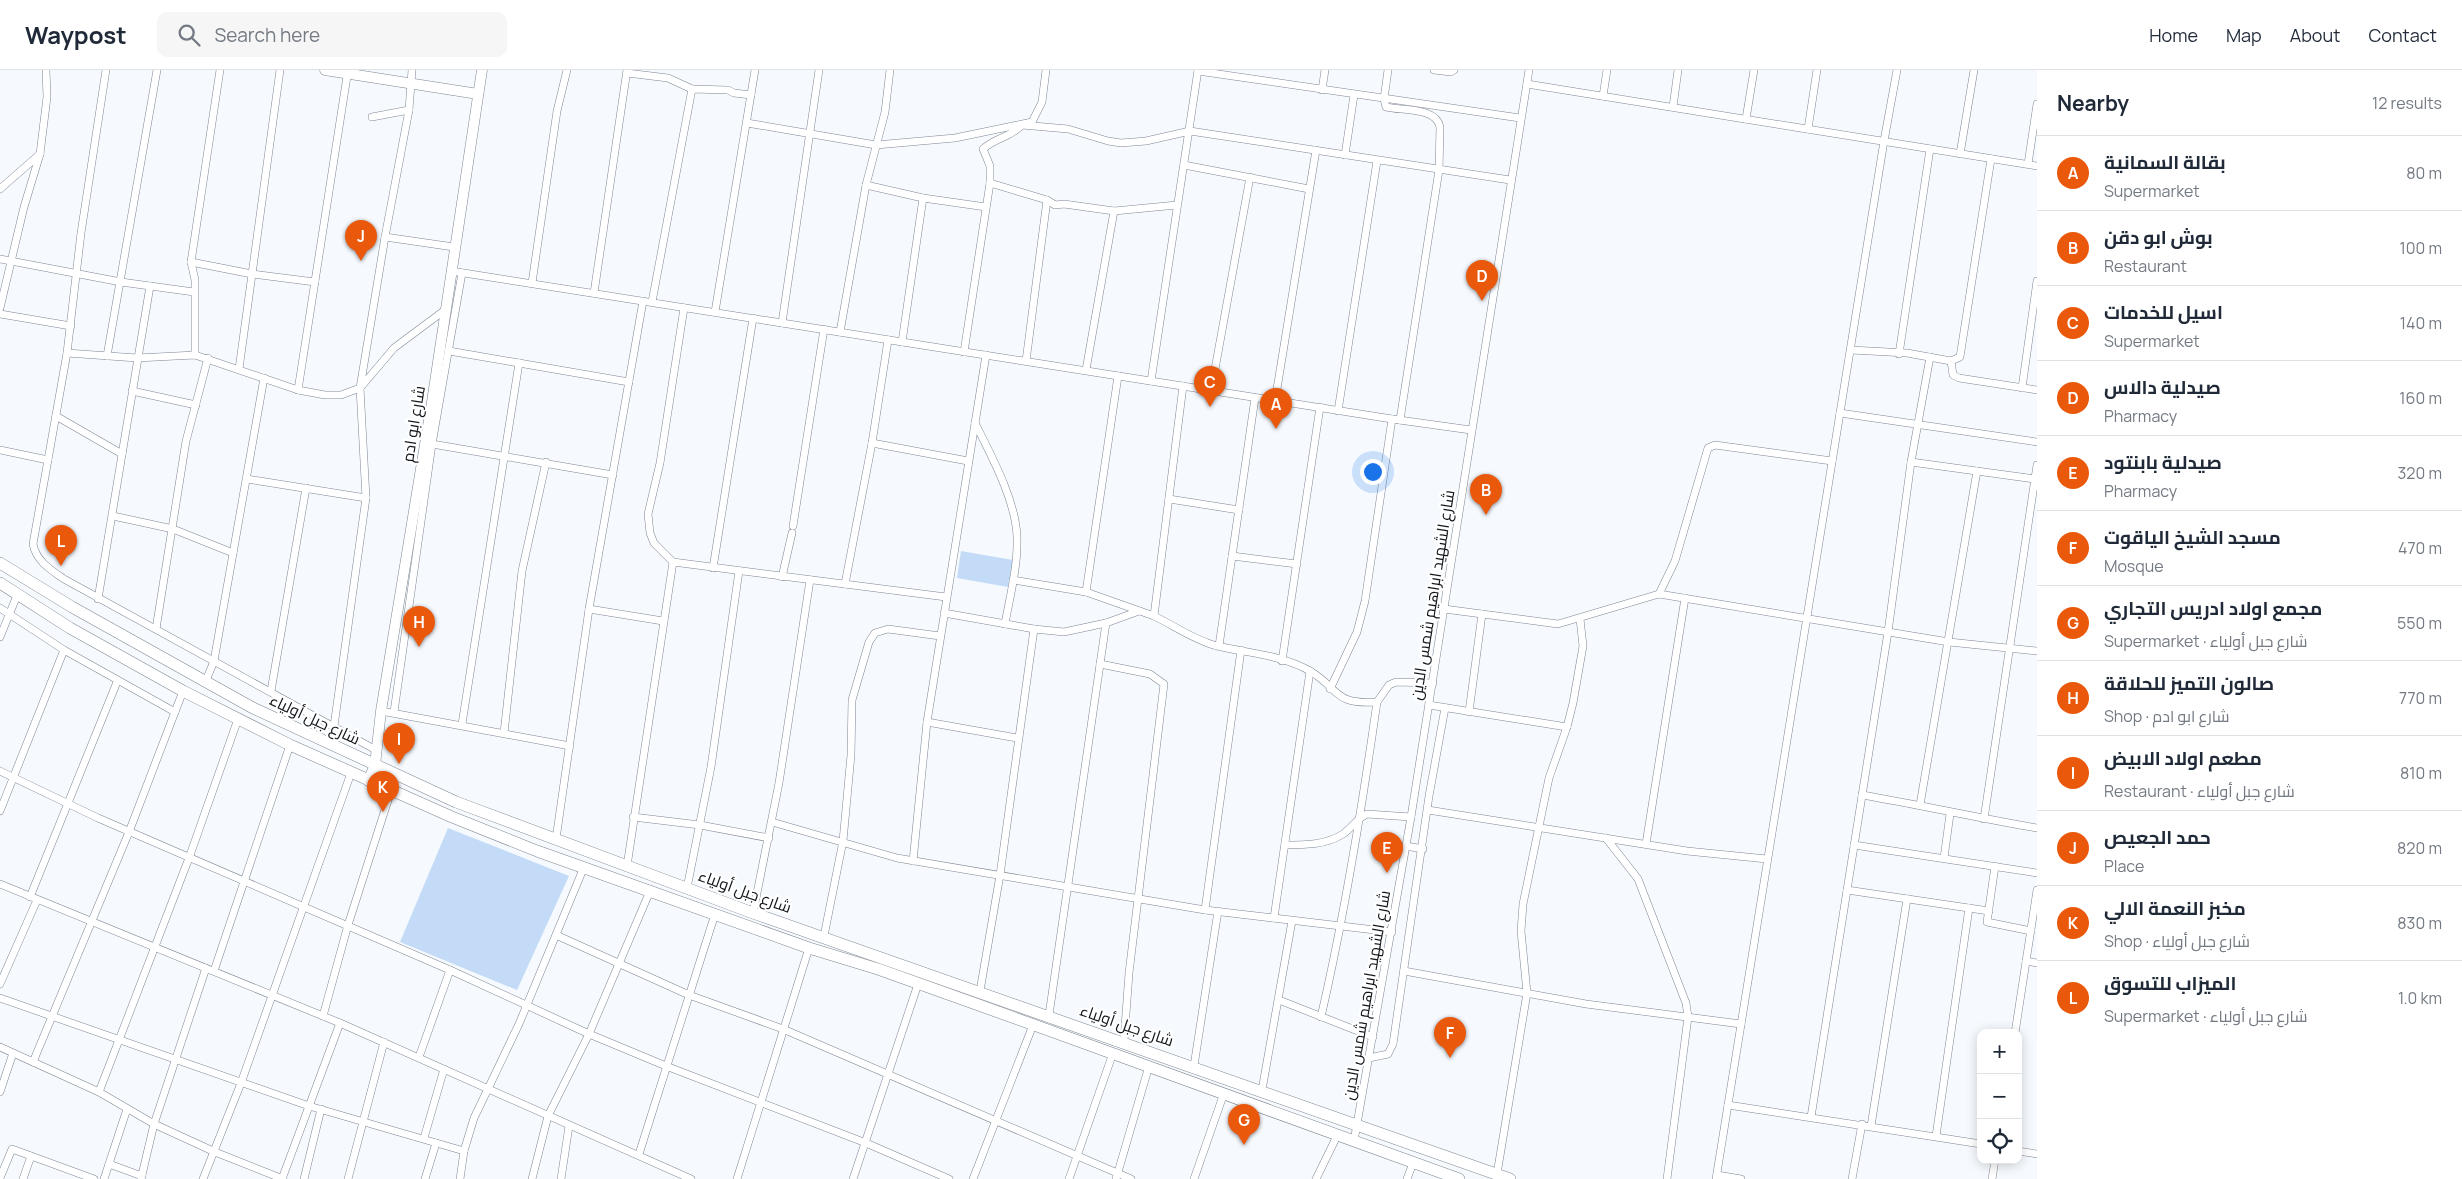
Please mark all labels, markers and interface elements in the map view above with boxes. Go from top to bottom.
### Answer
search box [157,12,507,57]
text: Waypost [25,18,127,51]
icon: search [175,21,203,49]
text: Search here [215,22,320,48]
text: Home [2149,23,2198,47]
text: Map [2226,23,2262,47]
text: About [2290,23,2340,47]
text: Contact [2368,23,2437,47]
text: Nearby [2057,89,2129,117]
text: 12 results [2372,92,2442,114]
text: بقالة السمانية [2104,149,2226,175]
text: A [2068,162,2078,184]
text: 80 m [2406,162,2442,184]
text: Supermarket [2104,180,2200,202]
pin: J [345,220,377,261]
text: بوش ابو دقن [2104,224,2213,250]
text: B [2068,237,2078,259]
text: 100 m [2399,237,2442,259]
text: Restaurant [2104,255,2187,277]
pin: D [1466,260,1498,301]
text: اسيل للخدمات [2104,299,2223,325]
text: C [2067,312,2079,334]
text: 140 m [2400,312,2442,334]
text: Supermarket [2104,330,2200,352]
pin: C [1194,366,1226,407]
text: صيدلية دالاس [2104,374,2221,400]
street label: شارع ابو ادم [396,384,431,464]
text: D [2067,387,2079,409]
text: 160 m [2399,387,2442,409]
pin: A [1260,388,1292,429]
text: Pharmacy [2104,405,2177,427]
text: صيدلية بابنتود [2104,449,2222,475]
your location [1360,459,1386,485]
text: E [2068,462,2078,484]
text: 320 m [2398,462,2442,484]
pin: B [1470,474,1502,515]
text: Pharmacy [2104,480,2177,502]
street label: شارع الشهيد ابراهيم شمس الدين [1405,488,1460,702]
text: مسجد الشيخ الياقوت [2104,524,2281,550]
pin: L [45,525,77,566]
text: F [2069,537,2077,559]
text: 470 m [2398,537,2442,559]
text: Mosque [2104,555,2164,577]
text: مجمع اولاد ادريس التجاري [2104,595,2322,621]
pin: H [403,606,435,647]
text: G [2067,612,2079,634]
text: 550 m [2397,612,2442,634]
text: Supermarket · شارع جبل أولياء [2104,630,2307,652]
text: صالون التميز للحلاقة [2104,670,2274,696]
text: H [2067,687,2079,709]
text: 770 m [2399,687,2442,709]
street label: شارع جبل أولياء [266,688,364,751]
text: Shop · شارع ابو ادم [2104,705,2230,727]
pin: I [383,723,415,764]
text: مطعم اولاد الابيض [2104,745,2262,771]
text: I [2071,762,2075,784]
text: 810 m [2400,762,2442,784]
pin: K [367,771,399,812]
text: Restaurant · شارع جبل أولياء [2104,780,2295,802]
text: حمد الجعيص [2104,824,2211,850]
pin: E [1371,832,1403,873]
text: J [2069,837,2077,859]
text: 820 m [2397,837,2442,859]
text: Place [2104,855,2144,877]
street label: شارع جبل أولياء [695,864,795,919]
street label: شارع الشهيد ابراهيم شمس الدين [1337,888,1396,1102]
text: مخبز النعمة الالي [2104,895,2246,921]
text: K [2068,912,2078,934]
text: 830 m [2397,912,2442,934]
text: Shop · شارع جبل أولياء [2104,930,2250,952]
text: الميزاب للتسوق [2104,970,2236,996]
text: L [2069,987,2077,1009]
text: 1.0 km [2398,987,2442,1009]
street label: شارع جبل أولياء [1077,999,1177,1052]
text: Supermarket · شارع جبل أولياء [2104,1005,2307,1027]
pin: F [1434,1017,1466,1058]
map controls [1977,1029,2022,1164]
button: + [1977,1029,2022,1074]
button: − [1977,1074,2022,1119]
pin: G [1228,1104,1260,1145]
button: locate [1977,1119,2022,1164]

